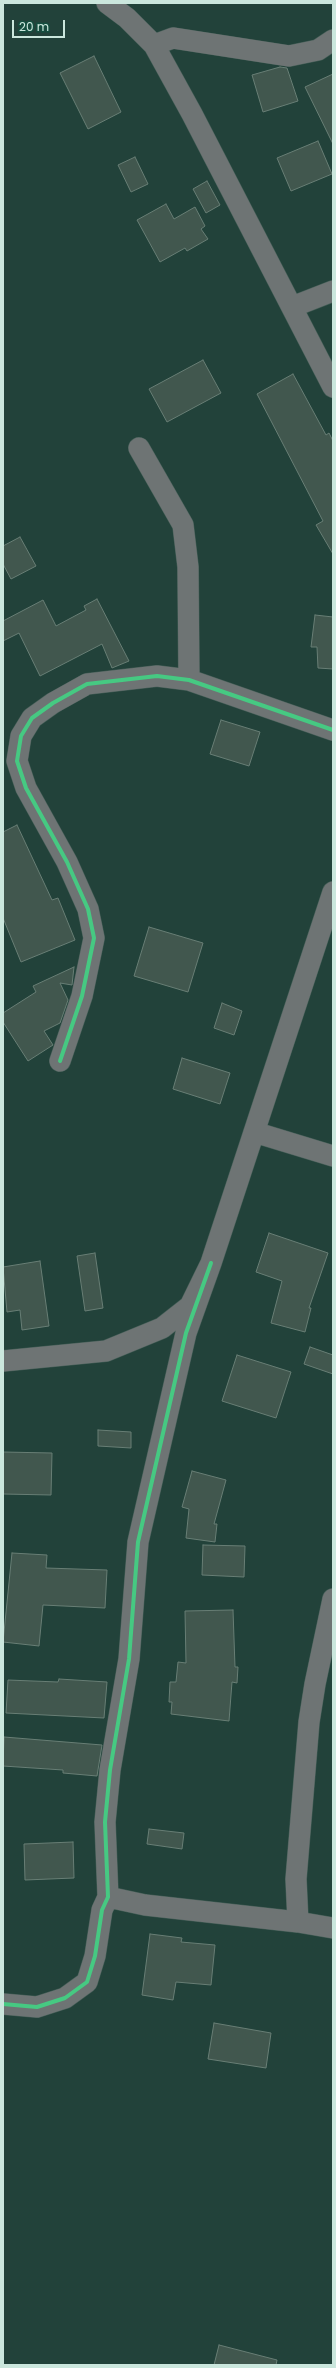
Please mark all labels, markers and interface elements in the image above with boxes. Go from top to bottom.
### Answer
scale bar [14,12,67,38]
text: 20 m [19,18,49,35]

